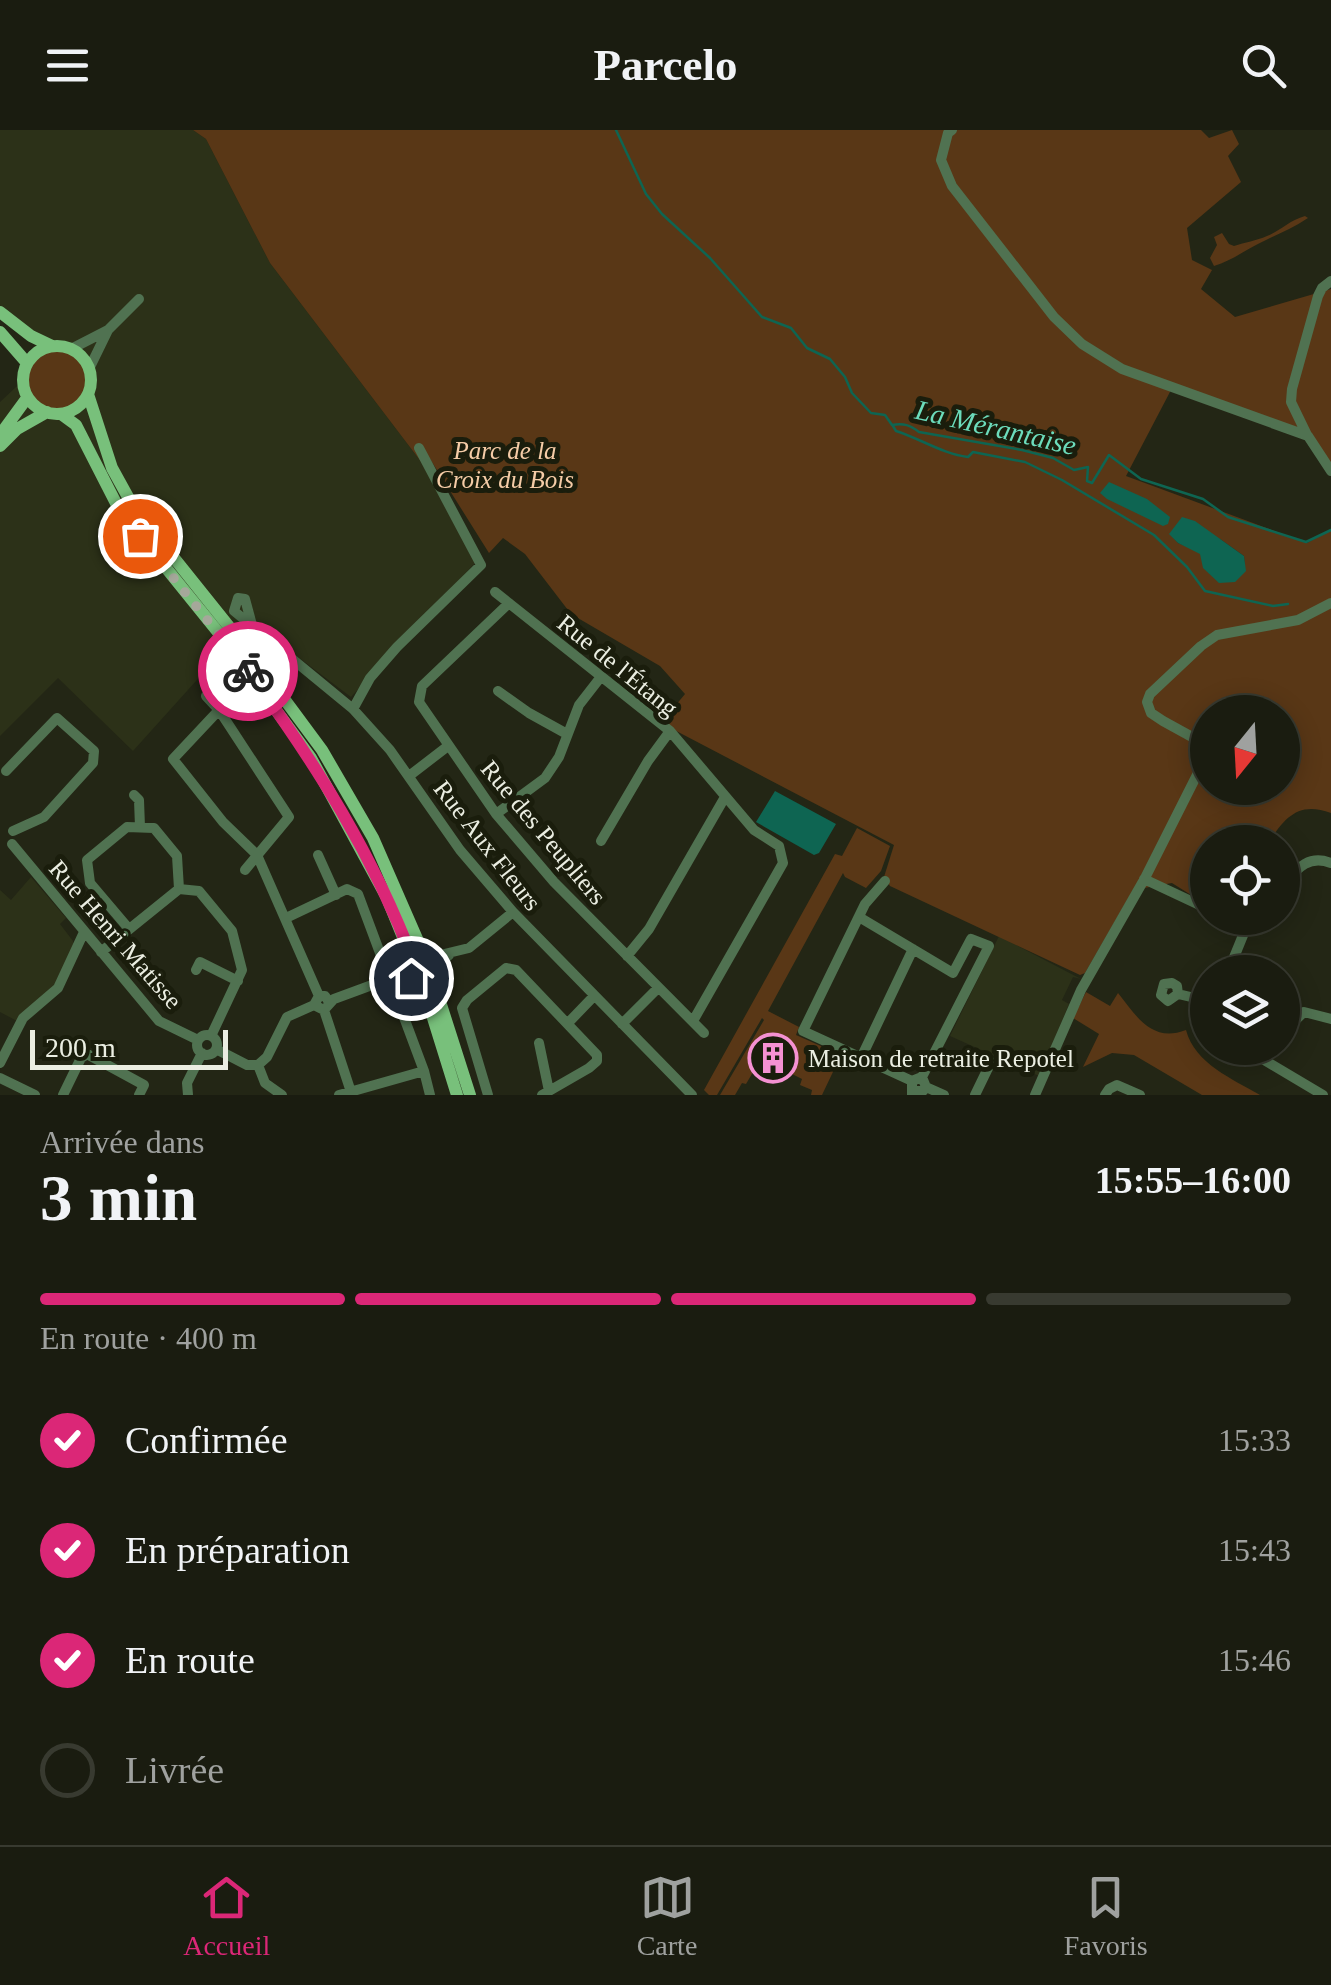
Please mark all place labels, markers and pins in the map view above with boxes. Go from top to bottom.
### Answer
pin [98,494,183,579]
pin [369,936,454,1021]
building icon: Maison de retraite Repotel [747,1032,799,1084]
place label: Maison de retraite Repotel [808,1045,1074,1072]

